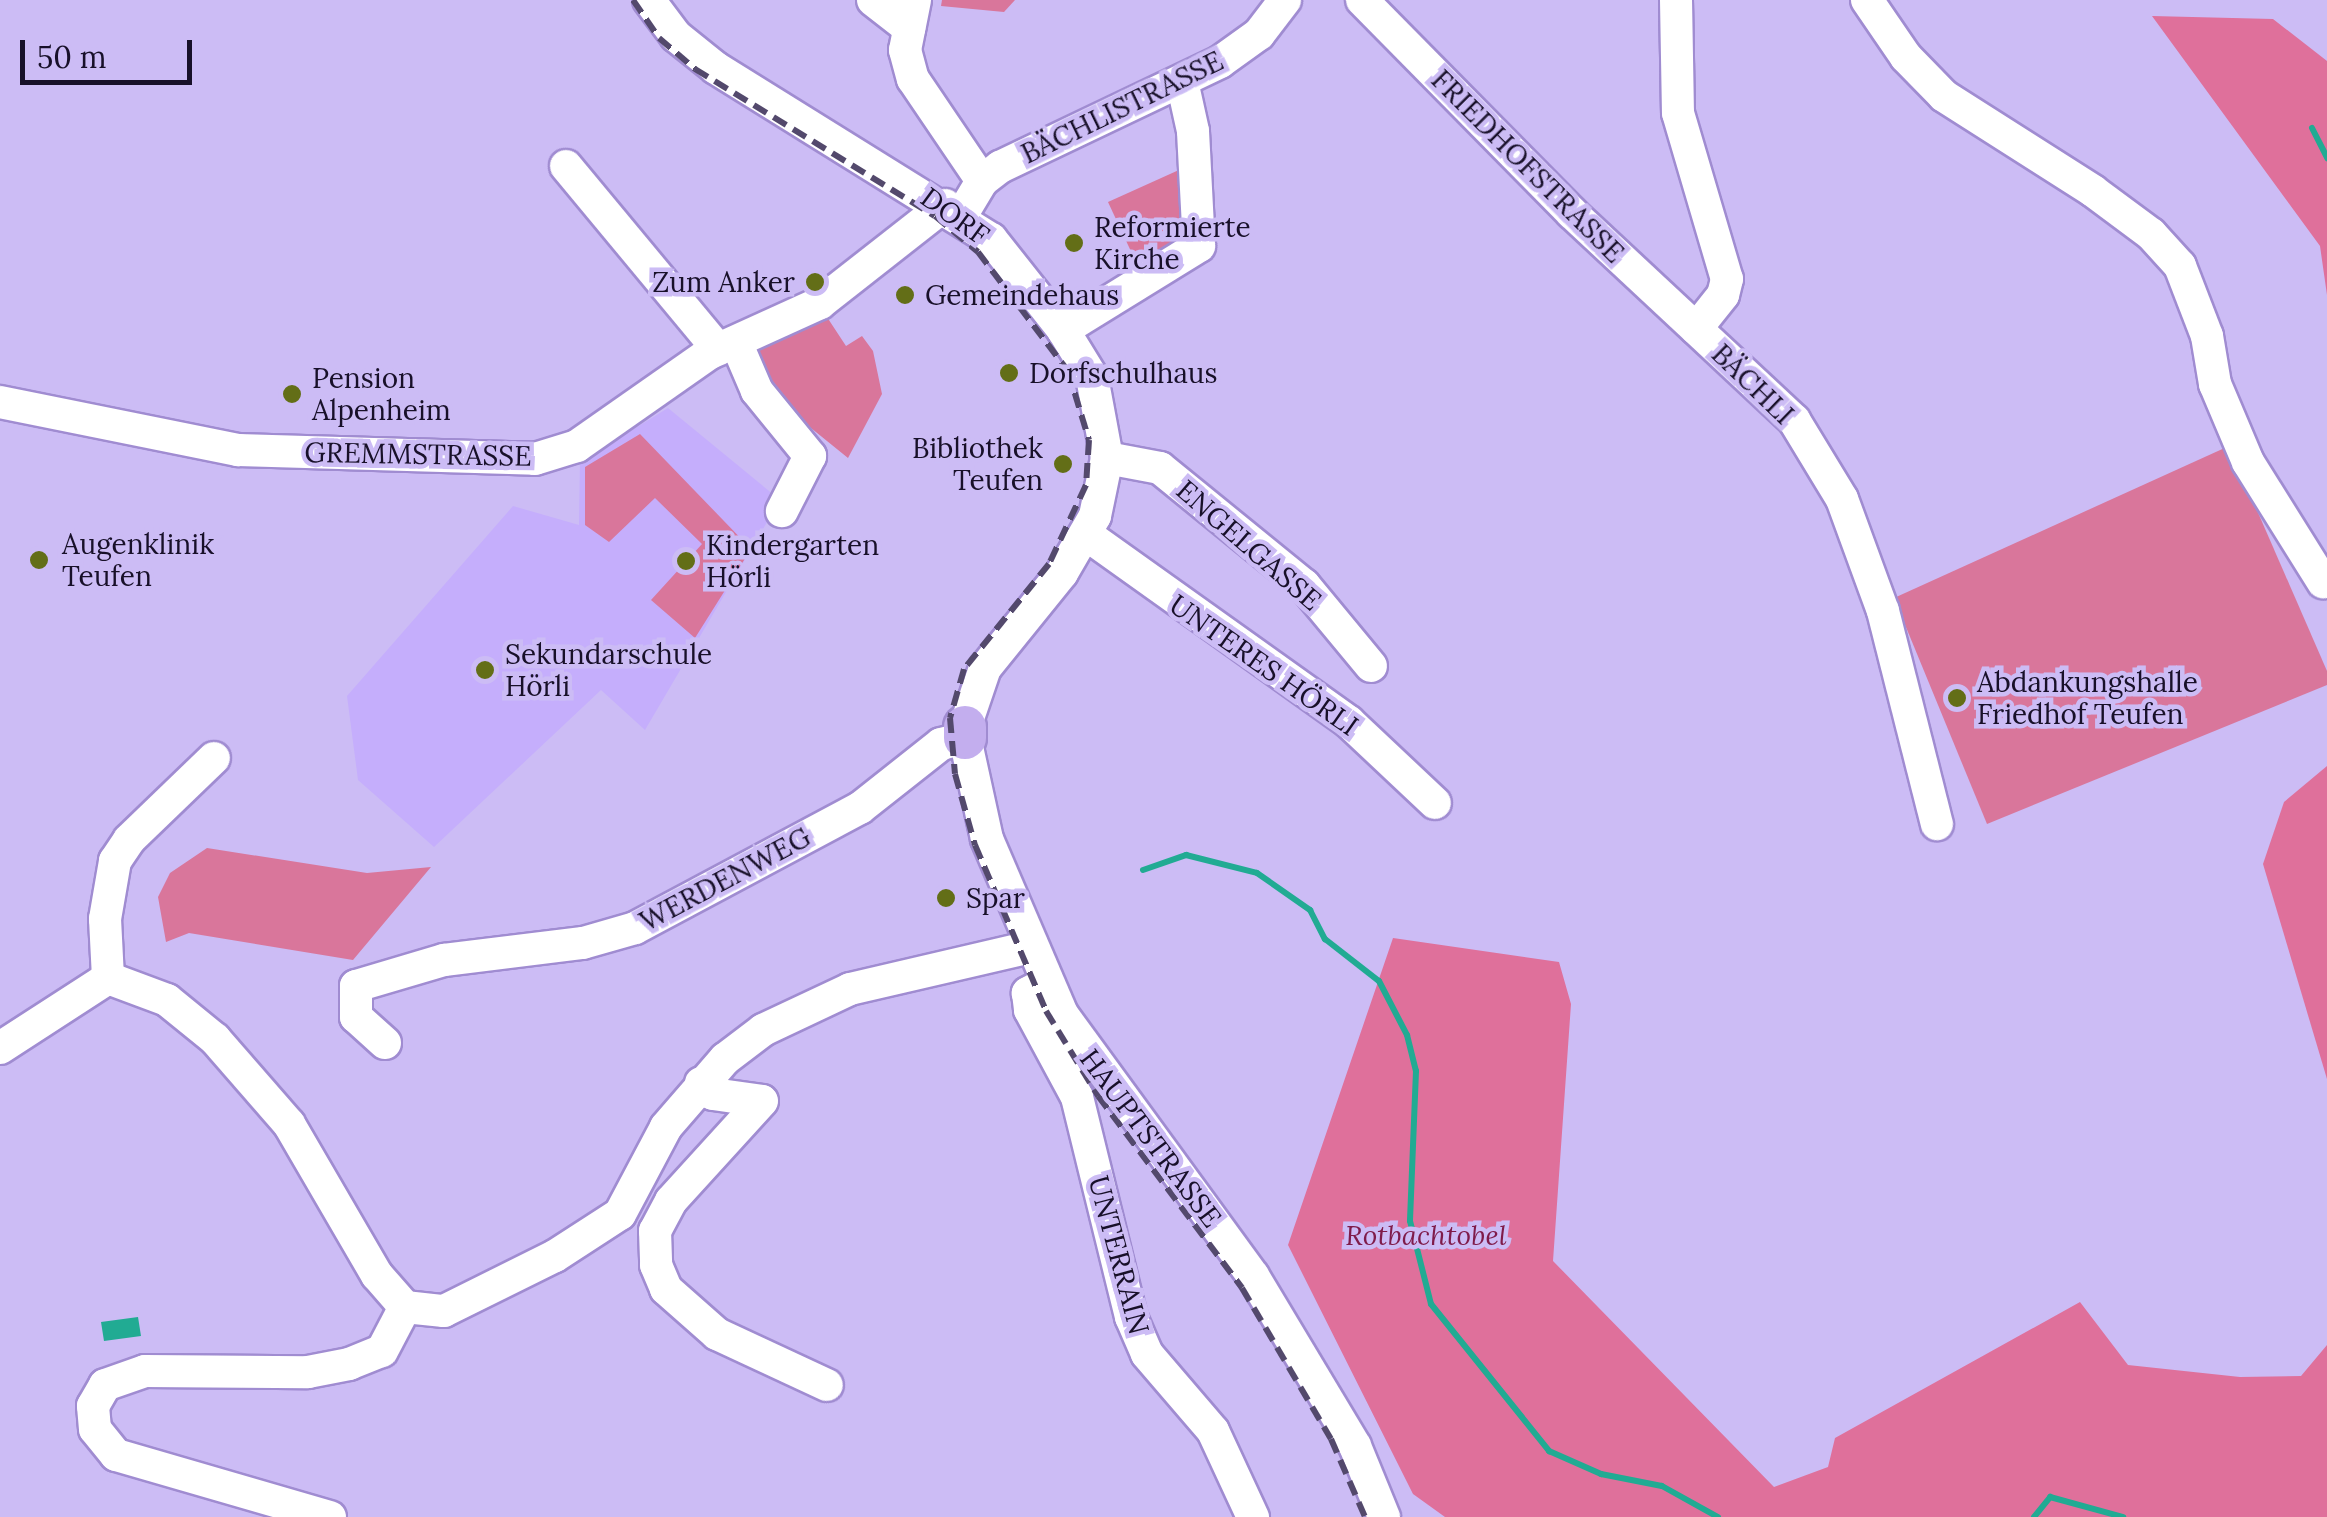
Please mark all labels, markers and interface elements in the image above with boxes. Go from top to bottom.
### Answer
scale bar [25,20,198,82]
text: 50 m [37,38,107,76]
street label: BÄCHLISTRASSE [1016,44,1228,170]
street label: FRIEDHOFSTRASSE [1425,63,1631,269]
street label: DORF [914,180,996,252]
place label: Reformierte Kirche [1094,210,1251,276]
marker: Reformierte Kirche [1063,232,1085,254]
place label: Zum Anker [652,265,795,299]
marker: Zum Anker [804,271,826,293]
place label: Gemeindehaus [925,278,1119,312]
marker: Gemeindehaus [894,284,916,306]
street label: BÄCHLI [1705,337,1801,431]
place label: Dorfschulhaus [1029,356,1218,390]
place label: Pension Alpenheim [312,361,451,427]
marker: Dorfschulhaus [998,362,1020,384]
marker: Pension Alpenheim [281,383,303,405]
place label: Bibliothek Teufen [912,431,1043,497]
street label: GREMMSTRASSE [304,435,532,473]
marker: Bibliothek Teufen [1052,453,1074,475]
street label: ENGELGASSE [1170,473,1328,617]
place label: Augenklinik Teufen [62,527,214,593]
place label: Kindergarten Hörli [706,528,879,594]
marker: Augenklinik Teufen [26,547,52,573]
marker: Kindergarten Hörli [675,550,697,572]
street label: UNTERES HÖRLI [1163,587,1365,743]
place label: Sekundarschule Hörli [505,637,712,703]
marker: Sekundarschule Hörli [474,659,496,681]
place label: Abdankungshalle Friedhof Teufen [1977,665,2198,731]
marker: Abdankungshalle Friedhof Teufen [1946,687,1968,709]
street label: WERDENWEG [634,820,816,938]
place label: Spar [966,881,1025,915]
marker: Spar [935,887,957,909]
street label: HAUPTSTRASSE [1073,1042,1229,1234]
street label: UNTERRAIN [1082,1172,1156,1338]
park label: Rotbachtobel [1345,1218,1507,1252]

